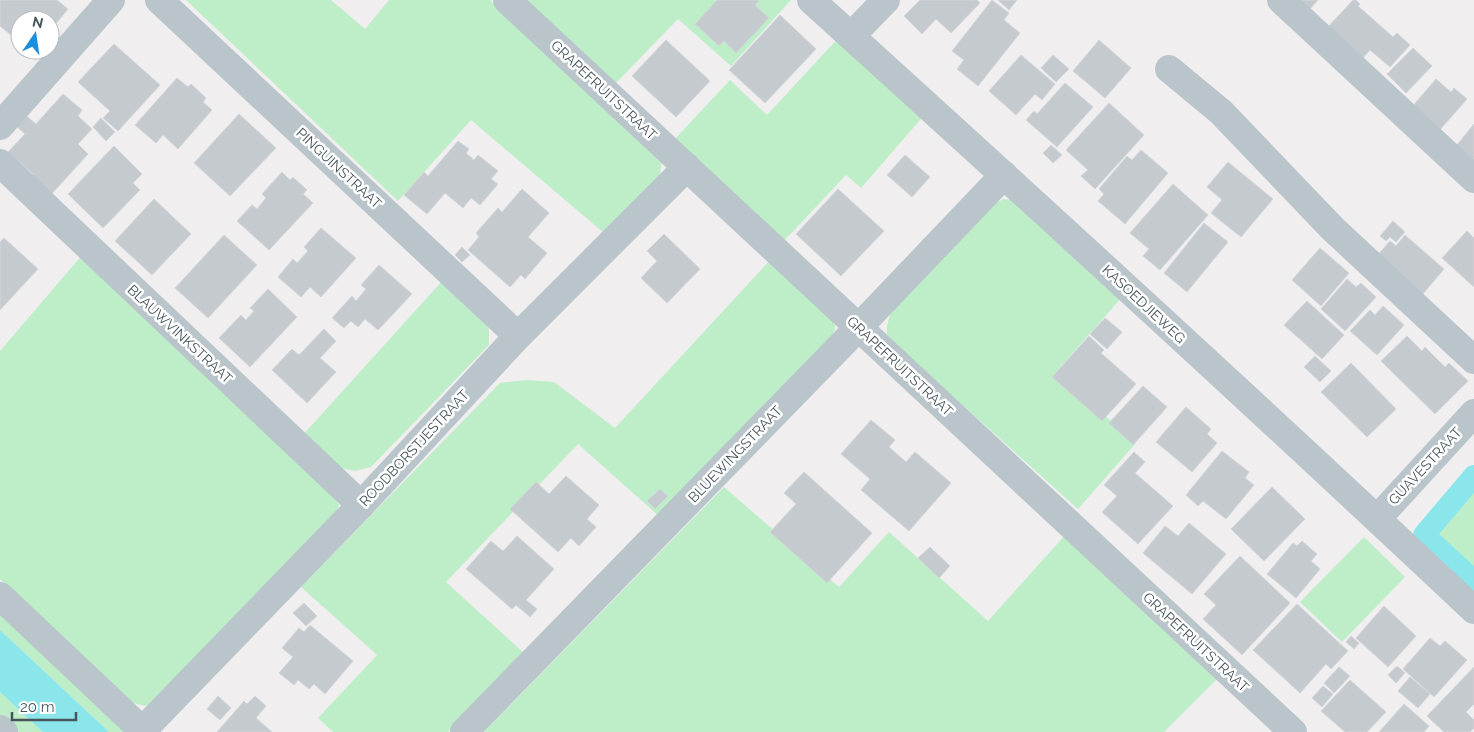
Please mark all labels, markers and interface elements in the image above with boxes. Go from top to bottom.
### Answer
north arrow [10,10,60,60]
text: N [31,13,45,31]
street label: GRAPEFRUITSTRAAT [548,37,660,143]
street label: PINGUINSTRAAT [293,124,385,212]
street label: KASOEDJIEWEG [1099,262,1189,346]
street label: BLAUWVINKSTRAAT [124,281,236,387]
street label: GRAPEFRUITSTRAAT [844,313,956,419]
street label: ROODBORSTJESTRAAT [356,386,472,509]
street label: BLUEWINGSTRAAT [685,402,785,505]
street label: GUAVESTRAAT [1385,424,1465,508]
street label: GRAPEFRUITSTRAAT [1140,589,1252,695]
scale bar [12,690,76,722]
text: 20 m [20,698,55,716]

